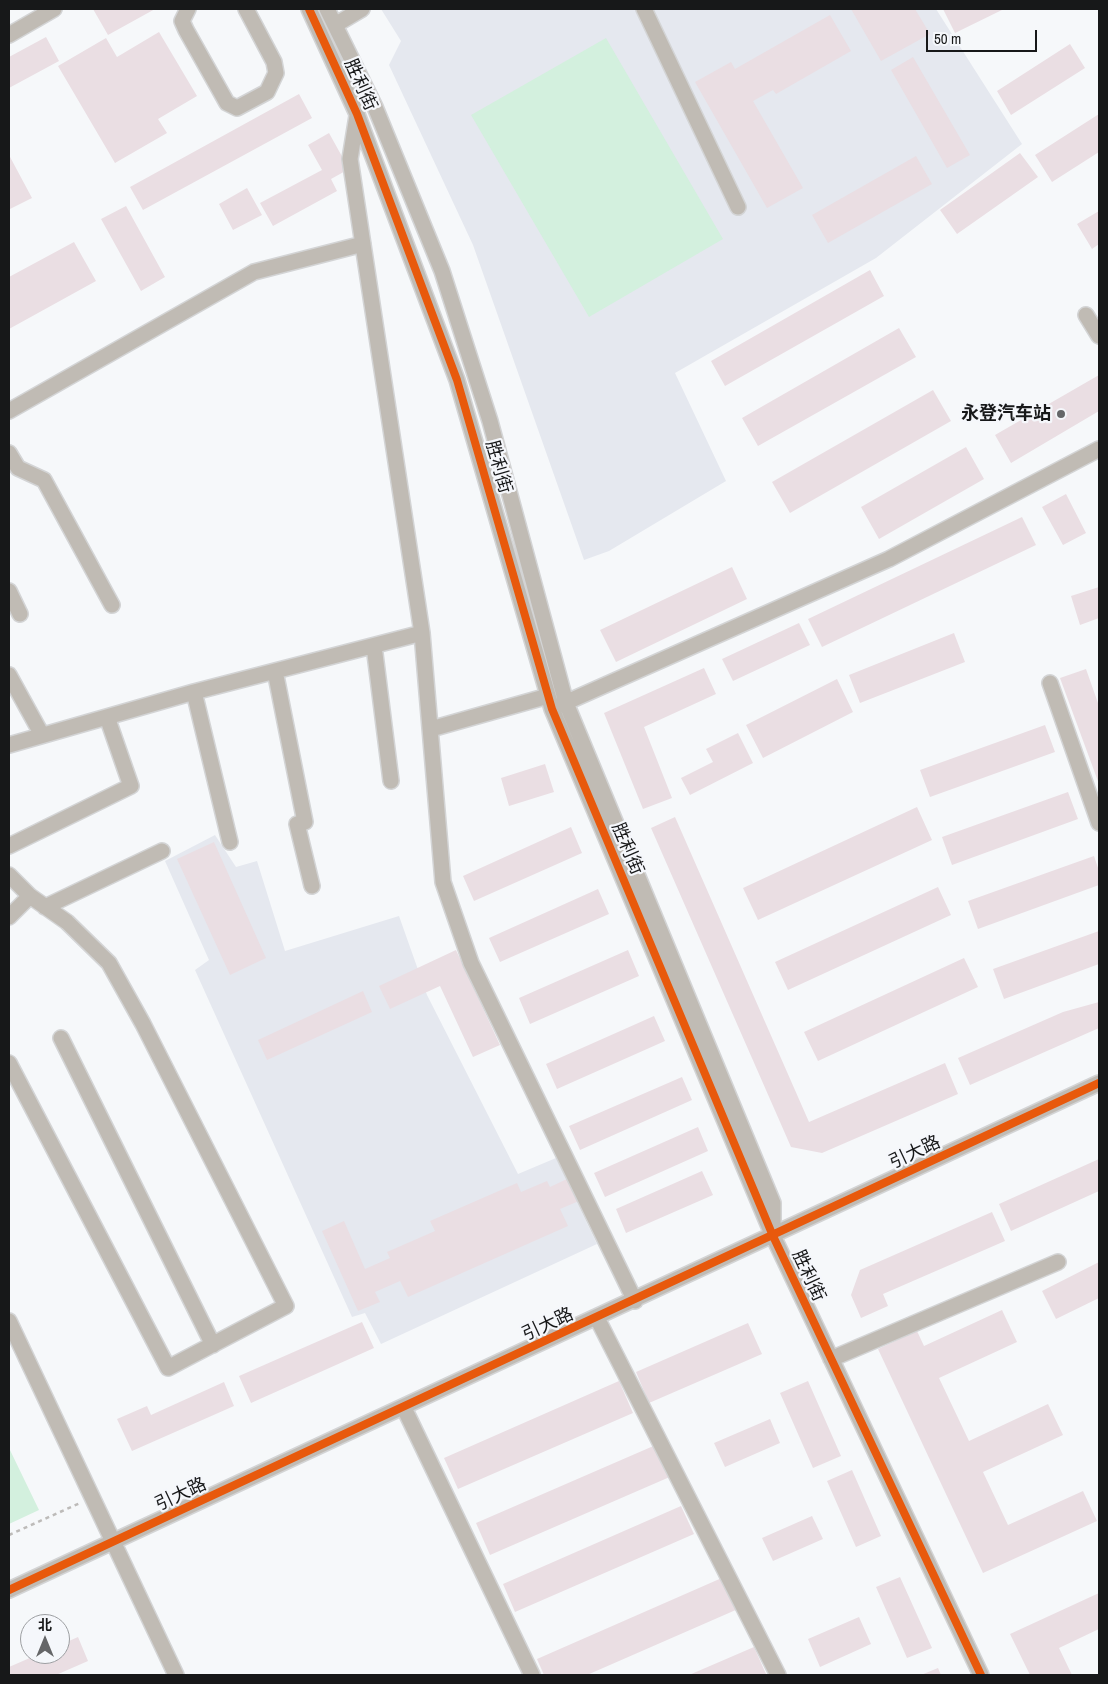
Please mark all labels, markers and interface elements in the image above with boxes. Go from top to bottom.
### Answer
scale bar [928,20,1039,52]
text: 50 m [934,28,961,49]
street label: 胜利街 [339,56,381,114]
place label: 永登汽车站 [961,403,1051,425]
marker: 永登汽车站 [1055,408,1067,420]
street label: 胜利街 [480,438,516,496]
street label: 胜利街 [607,820,647,878]
street label: 引大路 [886,1132,944,1174]
street label: 胜利街 [787,1247,829,1305]
street label: 引大路 [519,1304,577,1346]
street label: 引大路 [152,1474,210,1516]
north arrow [20,1614,70,1664]
text: 北 [38,1616,52,1634]

